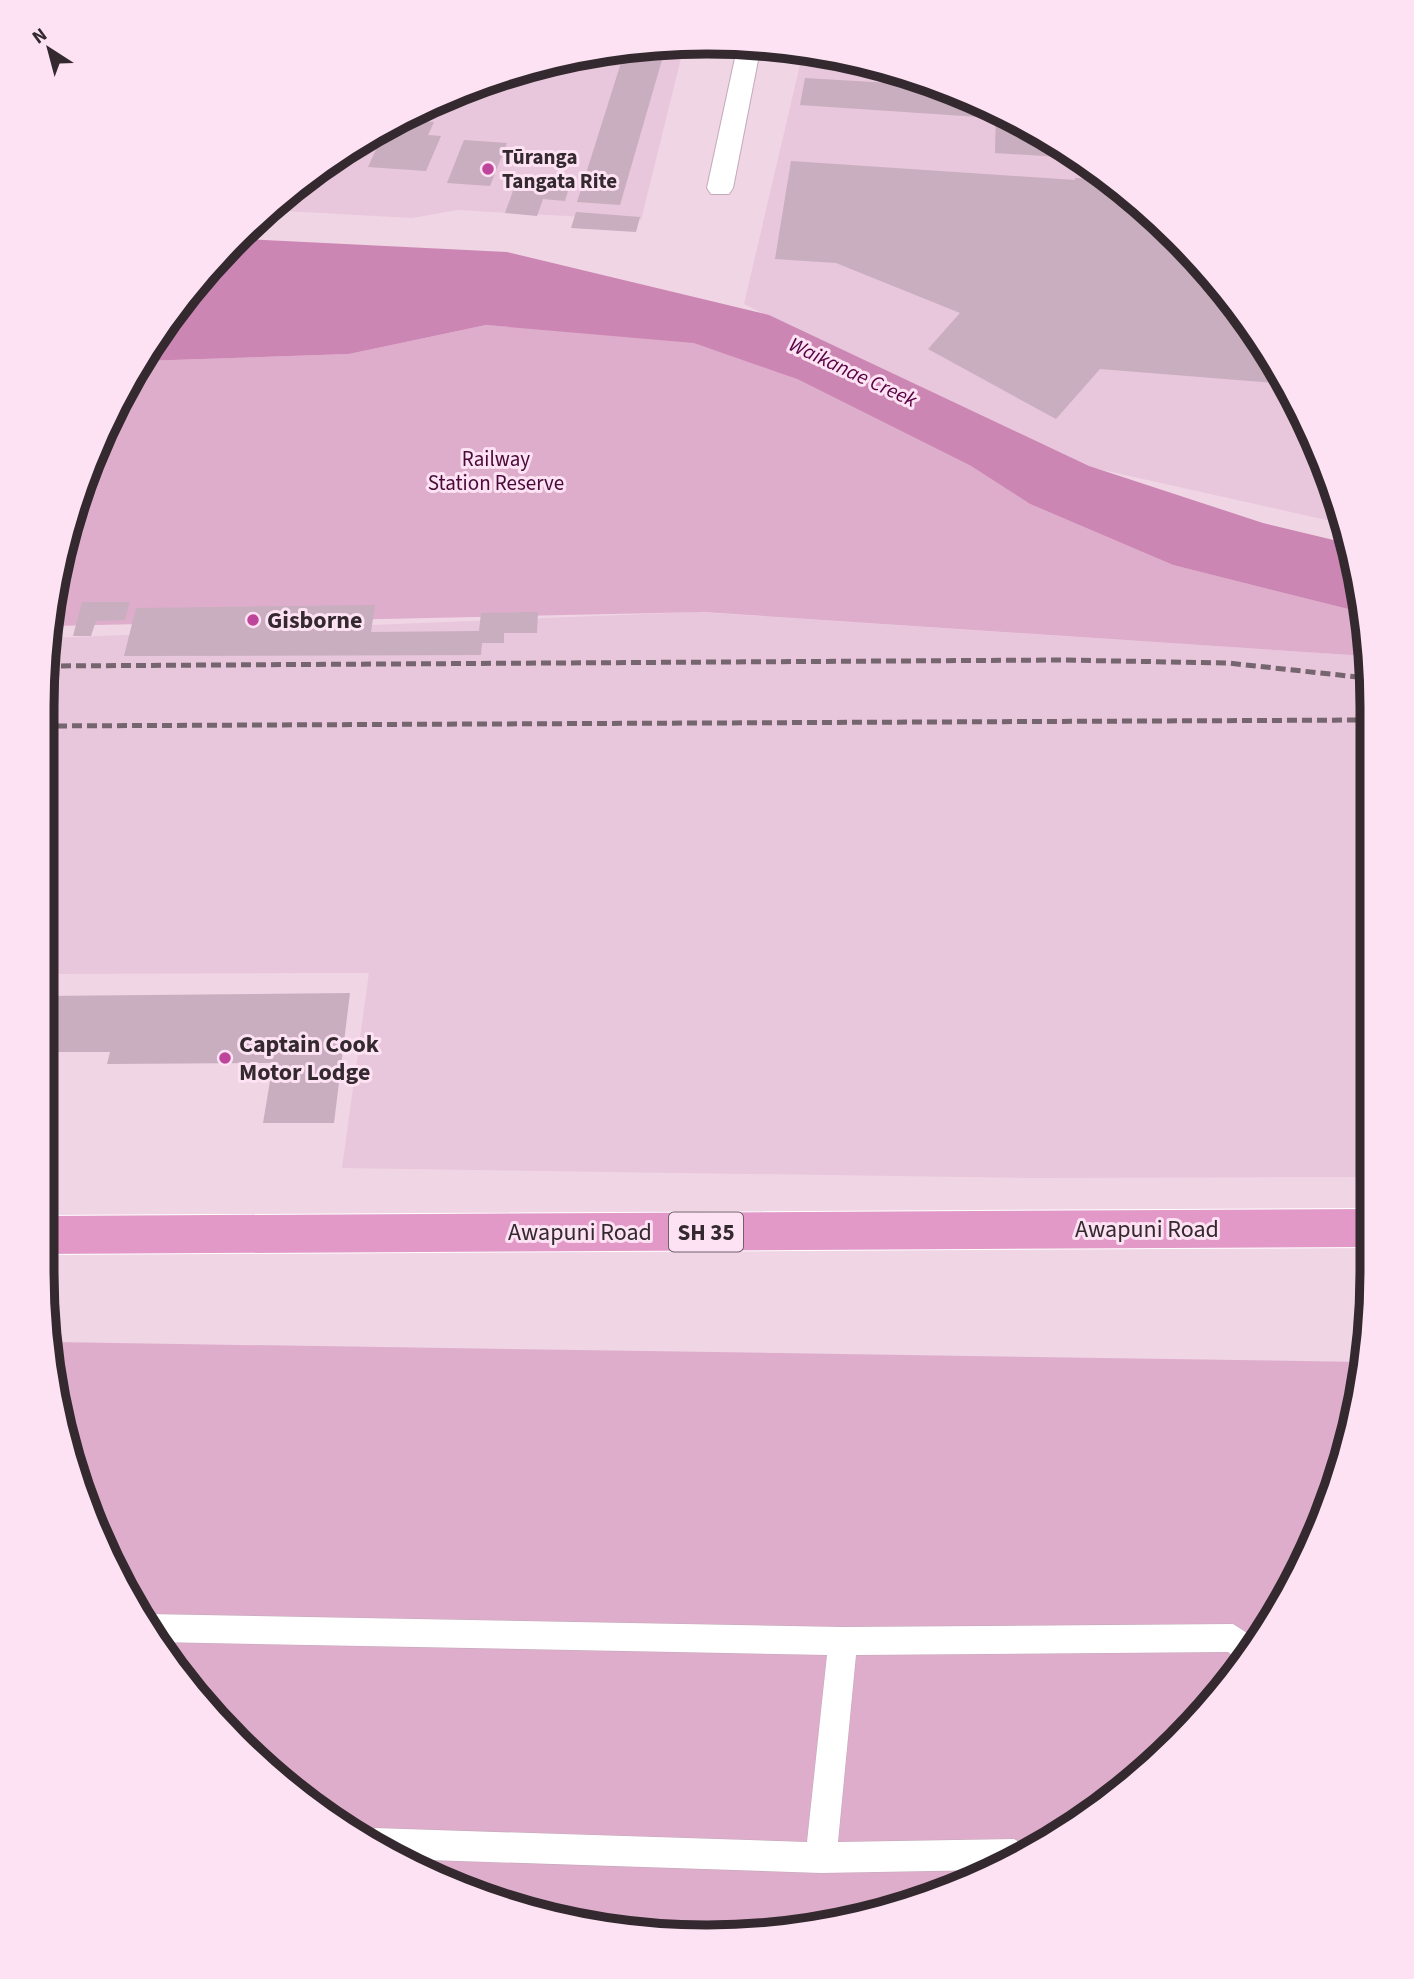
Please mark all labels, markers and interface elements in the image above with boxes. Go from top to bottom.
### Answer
north arrow [14,14,84,84]
text: N [27,22,53,51]
place label: Tūranga Tangata Rite [502,142,617,196]
marker: Tūranga Tangata Rite [480,161,496,177]
water label: Waikanae Creek [784,329,923,415]
park label: Railway Station Reserve [428,444,564,498]
place label: Gisborne [267,603,362,638]
marker: Gisborne [245,612,261,628]
place label: Captain Cook Motor Lodge [239,1027,380,1090]
marker: Captain Cook Motor Lodge [217,1050,233,1066]
road number: SH 35 [669,1212,743,1252]
street label: Awapuni Road [1075,1212,1219,1247]
street label: Awapuni Road [508,1215,652,1250]

